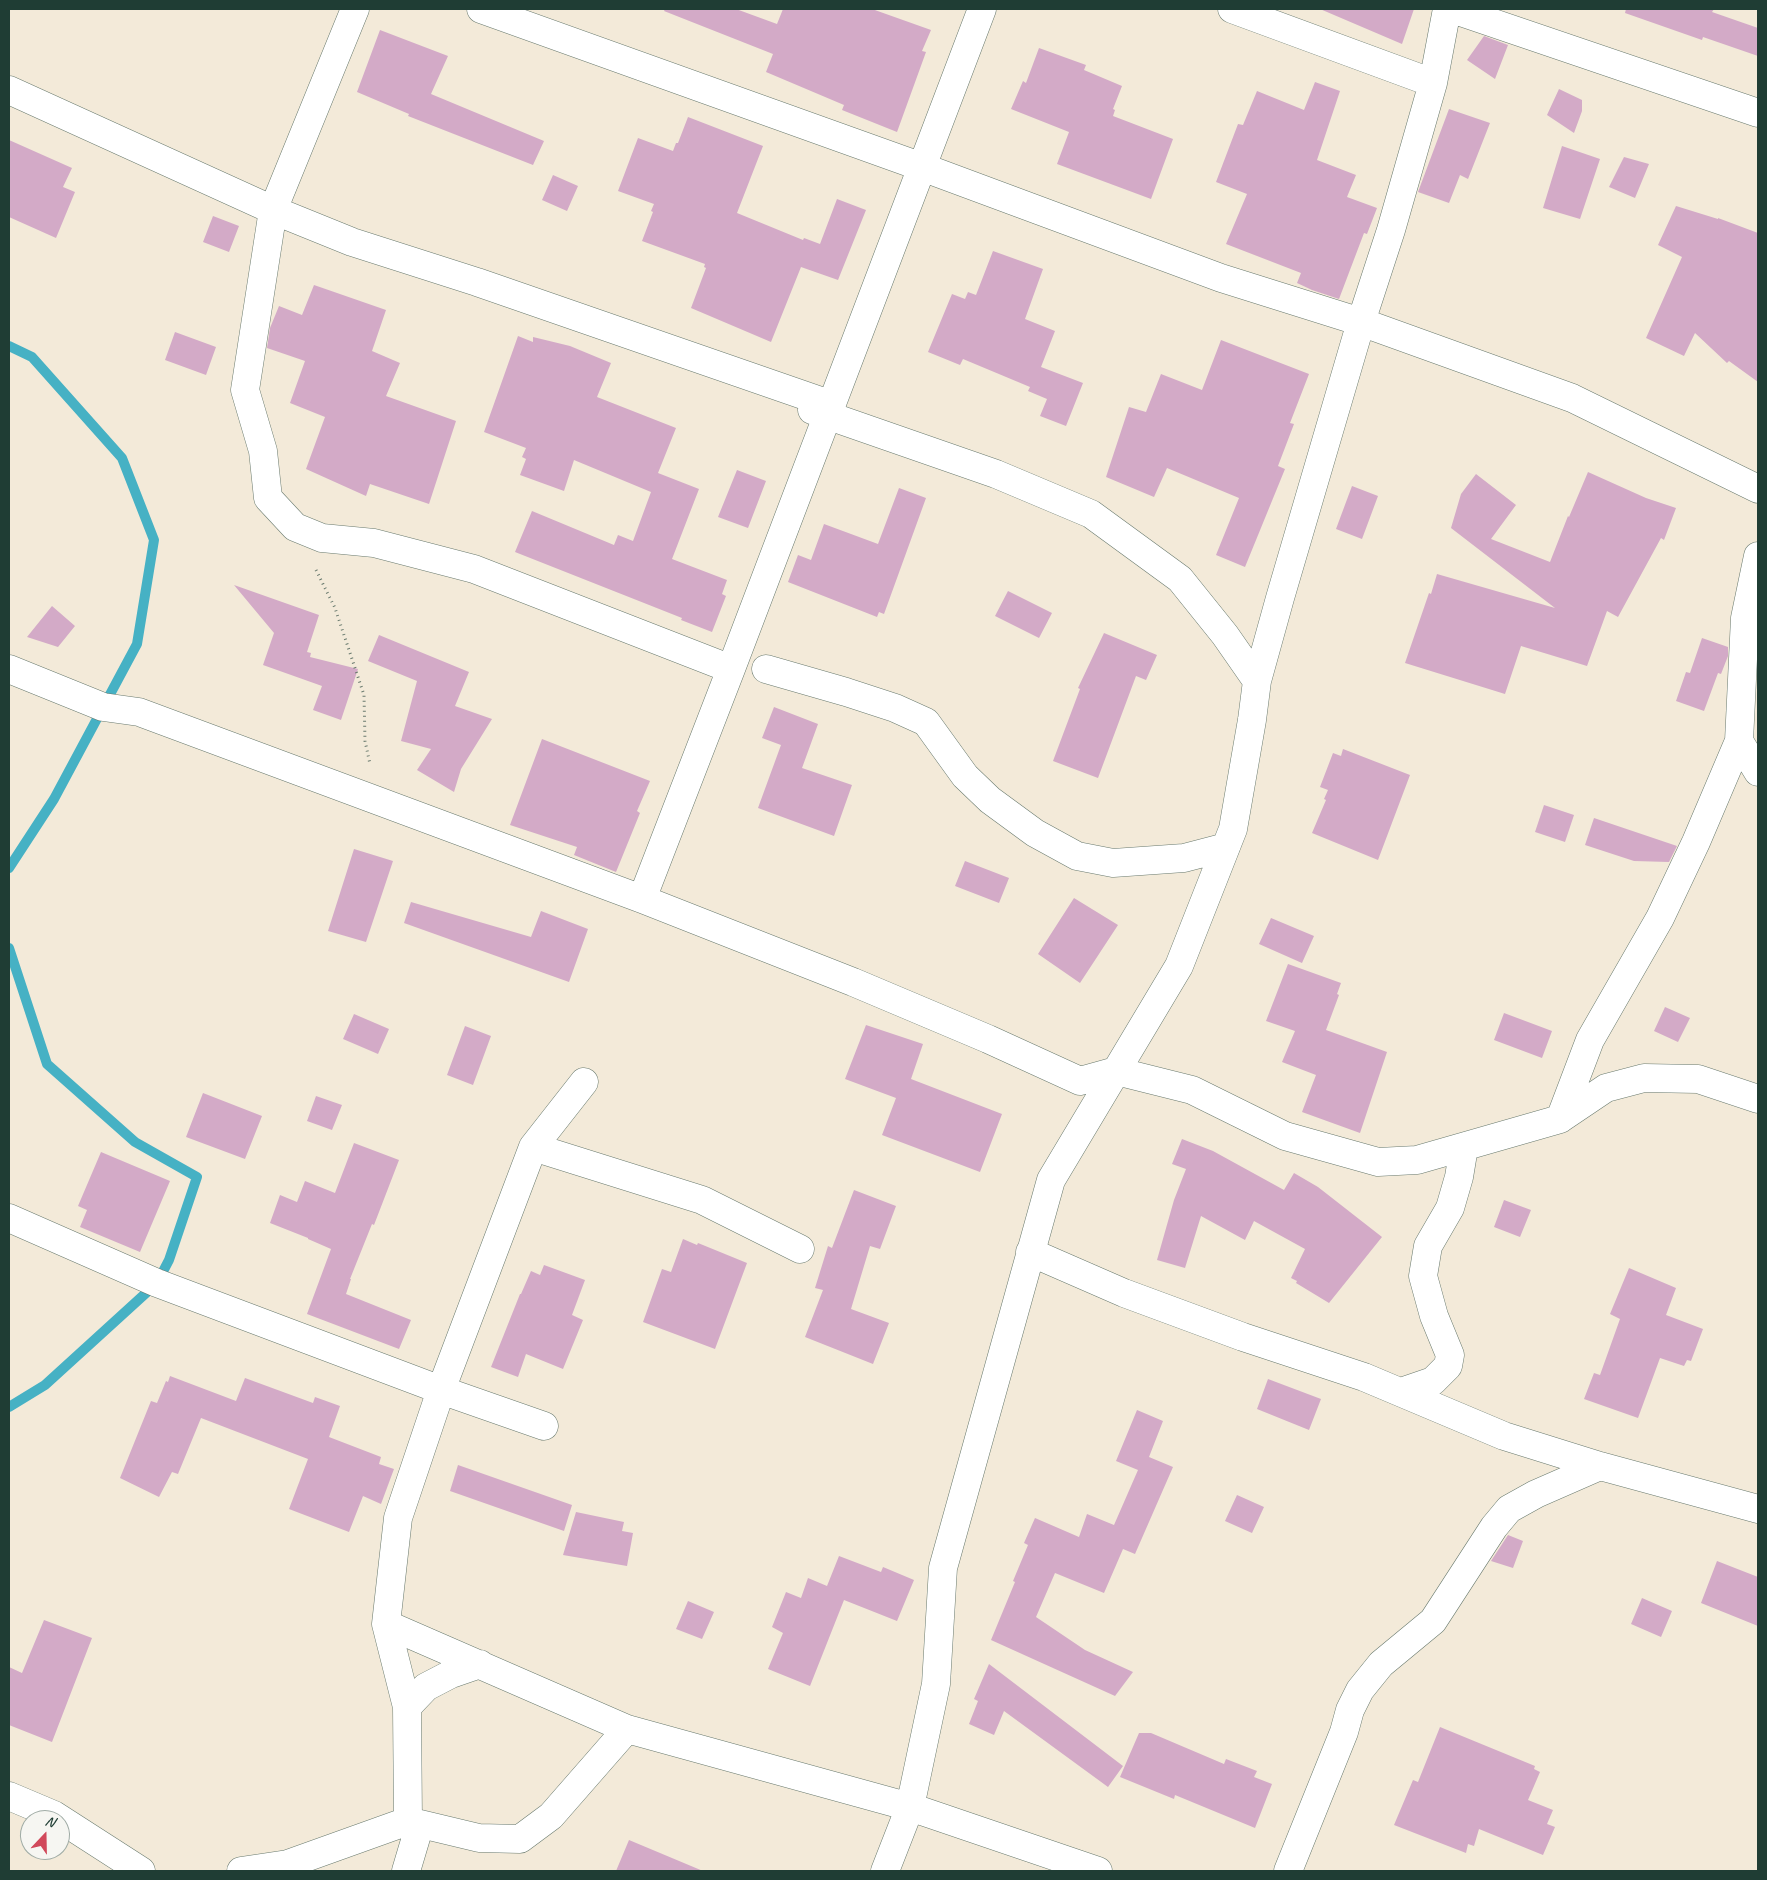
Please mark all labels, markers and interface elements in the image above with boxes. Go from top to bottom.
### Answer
north arrow [20,1810,70,1860]
text: N [43,1812,57,1831]

